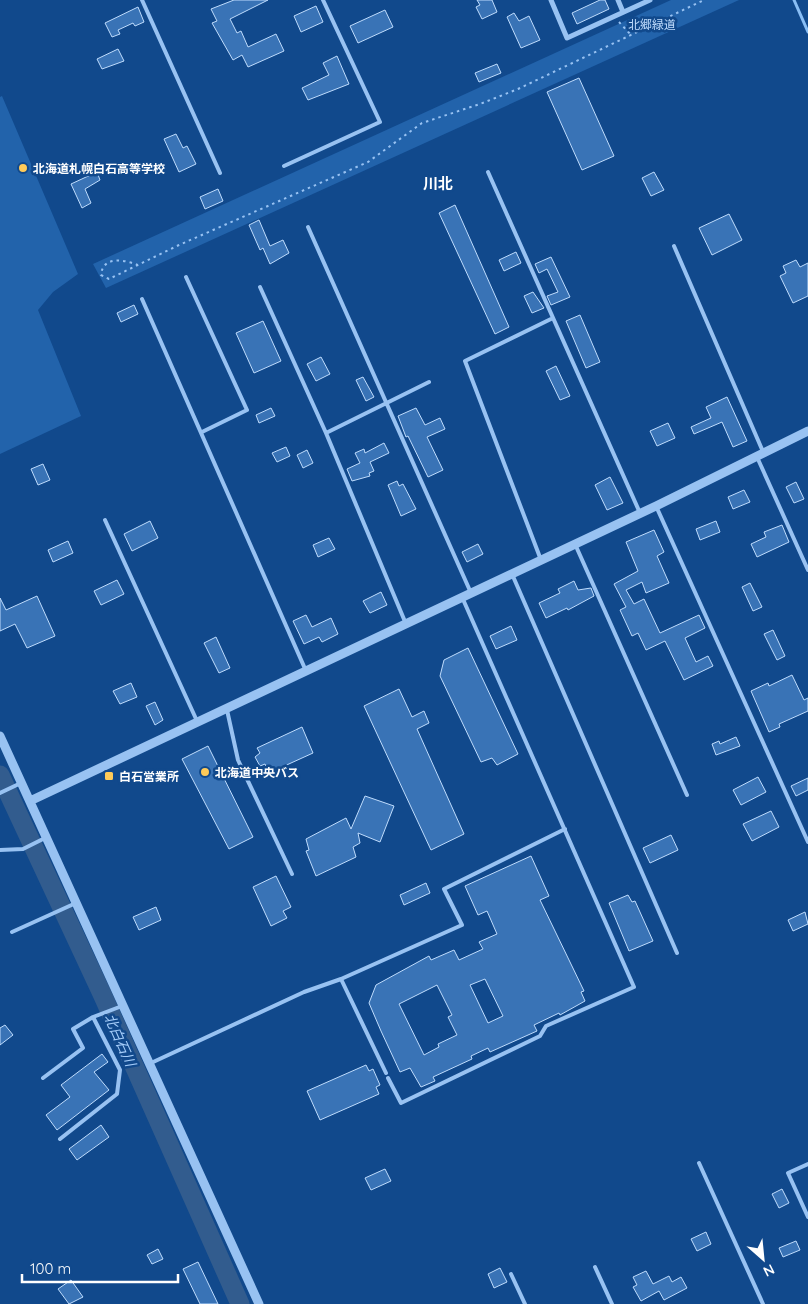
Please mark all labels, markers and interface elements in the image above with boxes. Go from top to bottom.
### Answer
park label: 北郷緑道 [628,17,676,32]
place label: 北海道札幌白石高等学校 [33,161,165,176]
marker: 北海道札幌白石高等学校 [17,162,29,174]
district label: 川北 [423,174,453,193]
place label: 北海道中央バス [215,765,299,780]
marker: 北海道中央バス [199,766,211,778]
place label: 白石営業所 [119,769,179,784]
marker: 白石営業所 [103,770,115,782]
water label: 北白石川 [100,1011,140,1071]
north arrow [738,1234,788,1284]
scale bar [22,1252,179,1284]
text: 100 m [30,1259,71,1278]
text: N [760,1260,778,1281]

